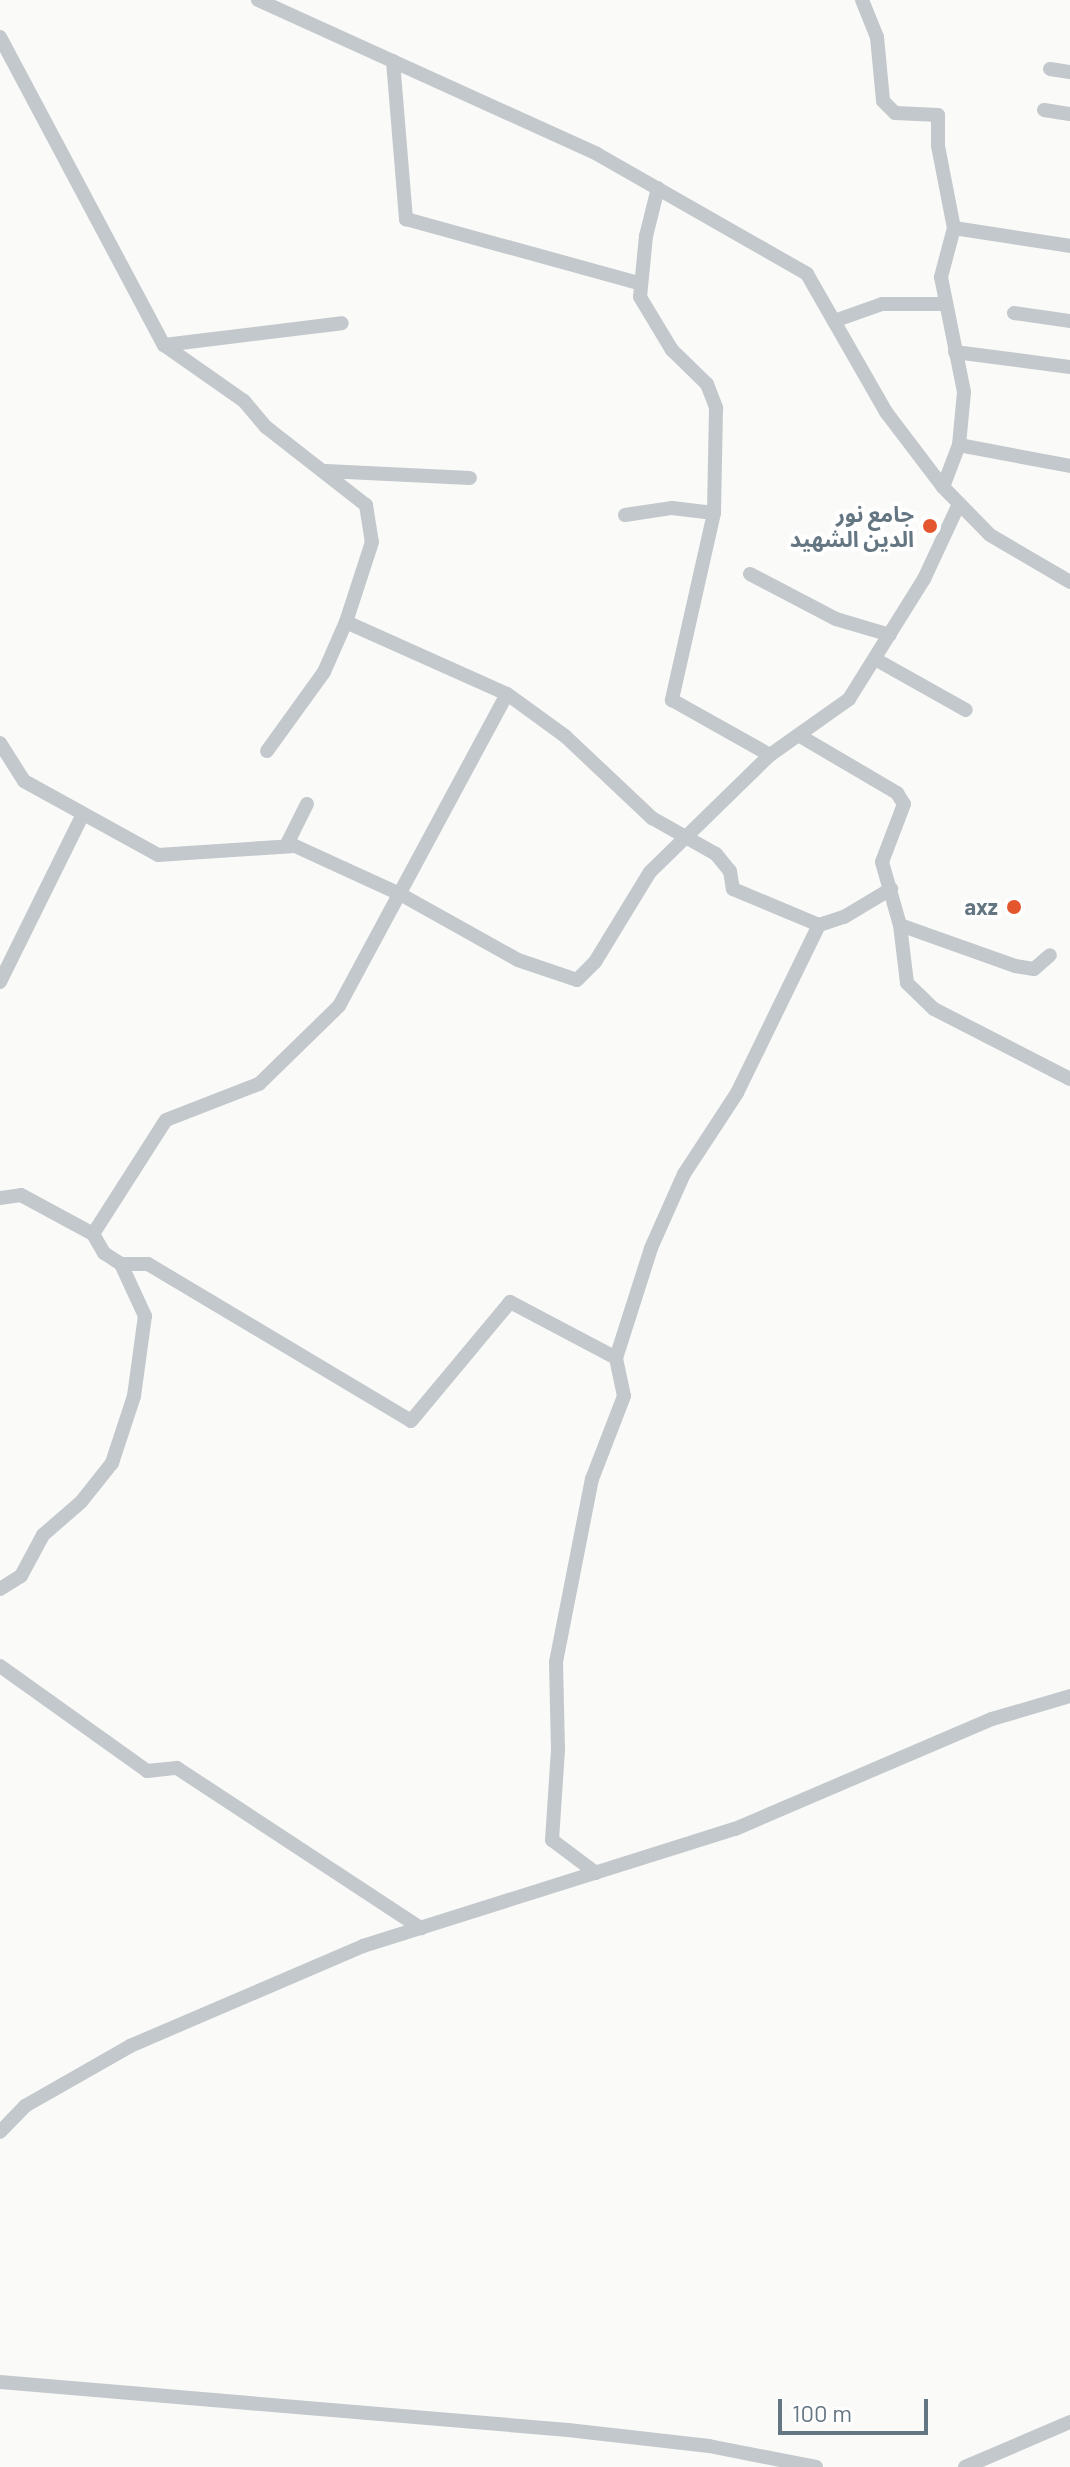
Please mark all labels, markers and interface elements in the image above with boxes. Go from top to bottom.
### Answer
place label: جامع نور الدين الشهيد [790,500,914,552]
marker: جامع نور الدين الشهيد [921,517,939,535]
place label: axz [964,894,998,920]
marker: axz [1005,898,1023,916]
scale bar [782,2383,932,2433]
text: 100 m [792,2398,852,2427]

